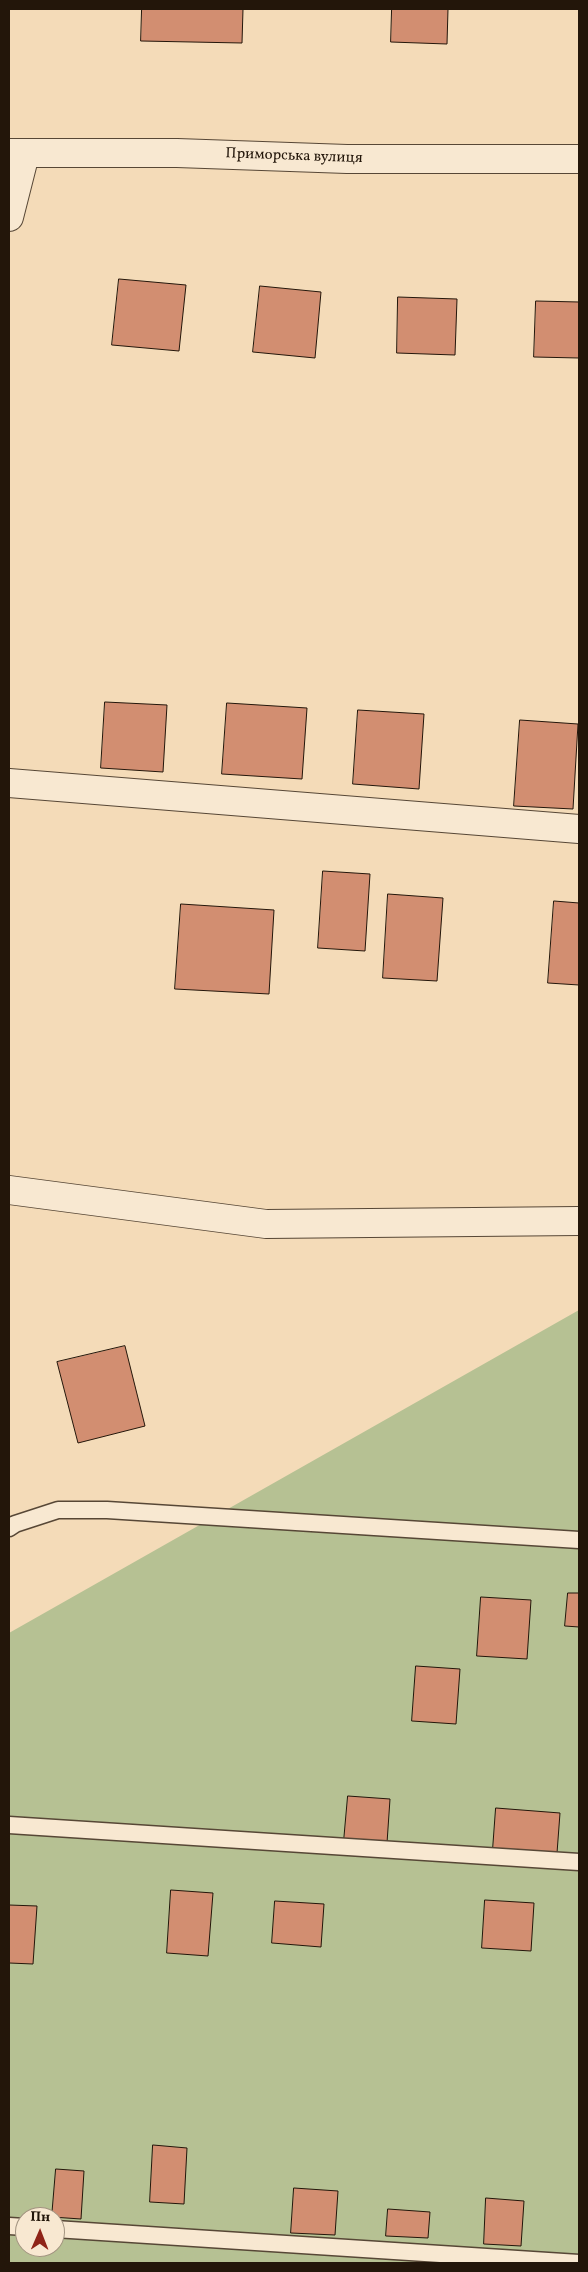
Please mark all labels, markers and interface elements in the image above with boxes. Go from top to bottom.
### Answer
street label: Приморська вулиця [225,146,363,168]
north arrow [15,2207,65,2257]
text: Пн [30,2208,50,2227]

